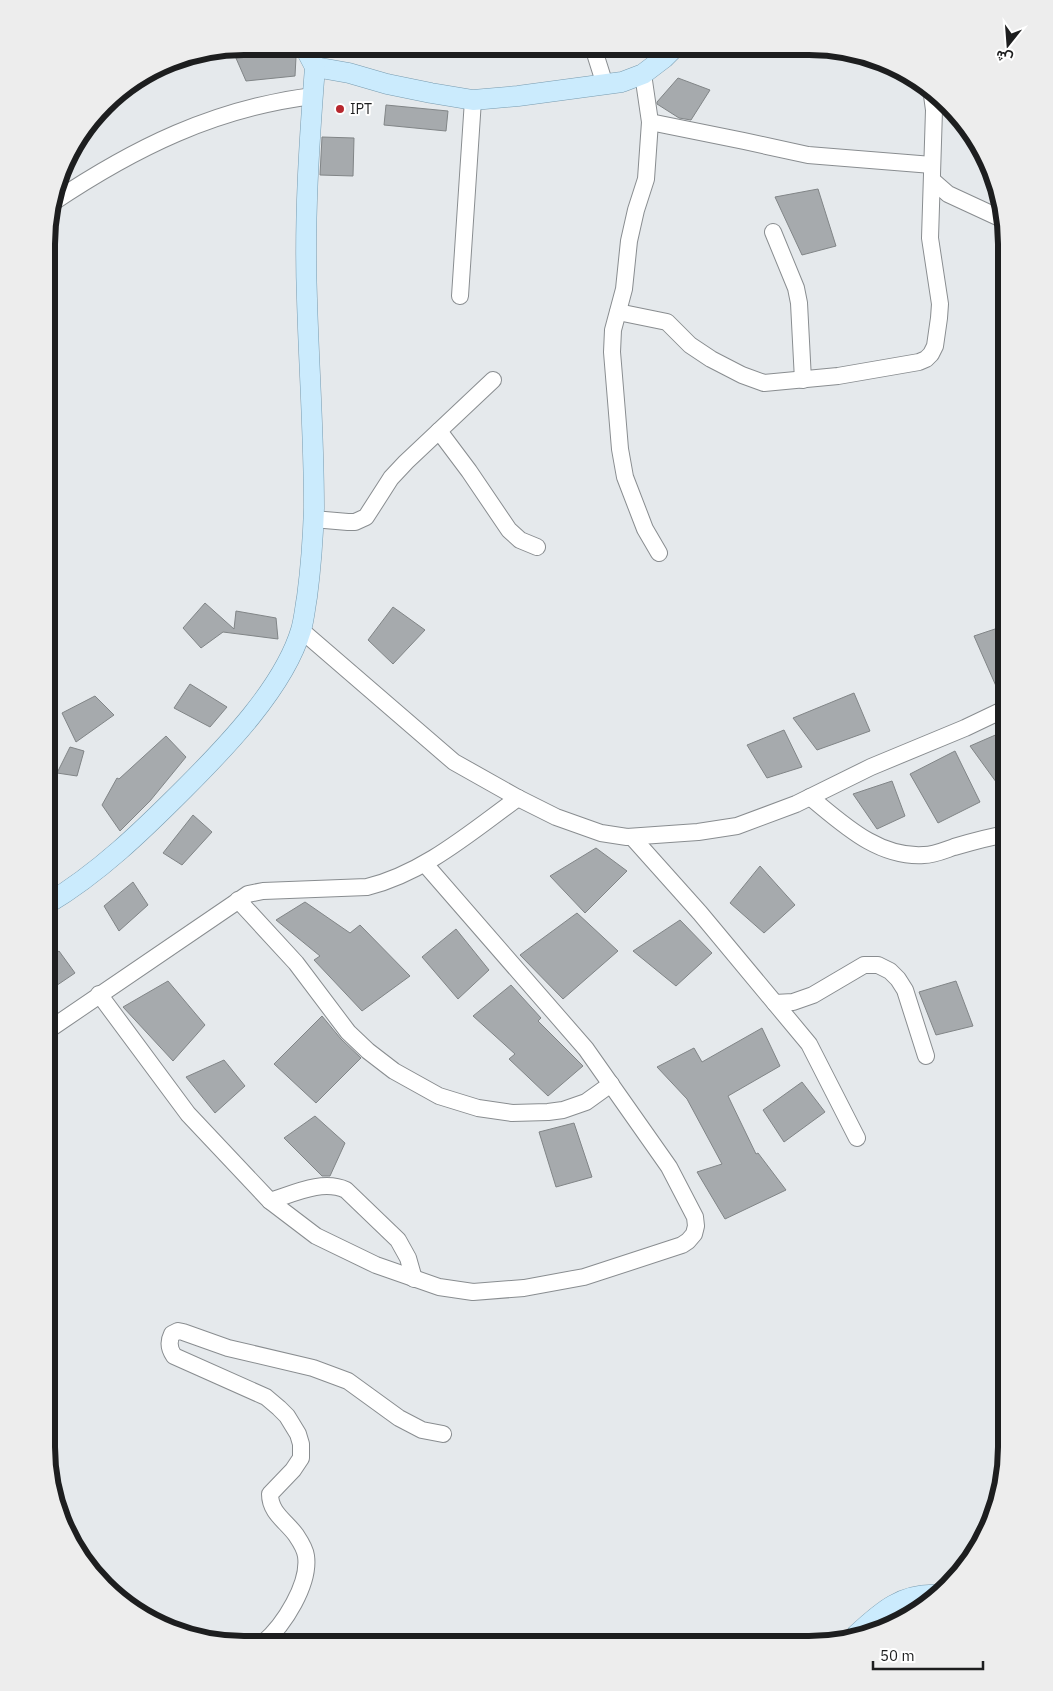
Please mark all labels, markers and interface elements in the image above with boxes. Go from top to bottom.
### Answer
north arrow [983,20,1033,70]
text: ش [993,46,1015,68]
place label: IPT [350,100,372,118]
marker: IPT [334,103,346,115]
scale bar [873,1638,983,1670]
text: 50 m [880,1646,915,1665]

